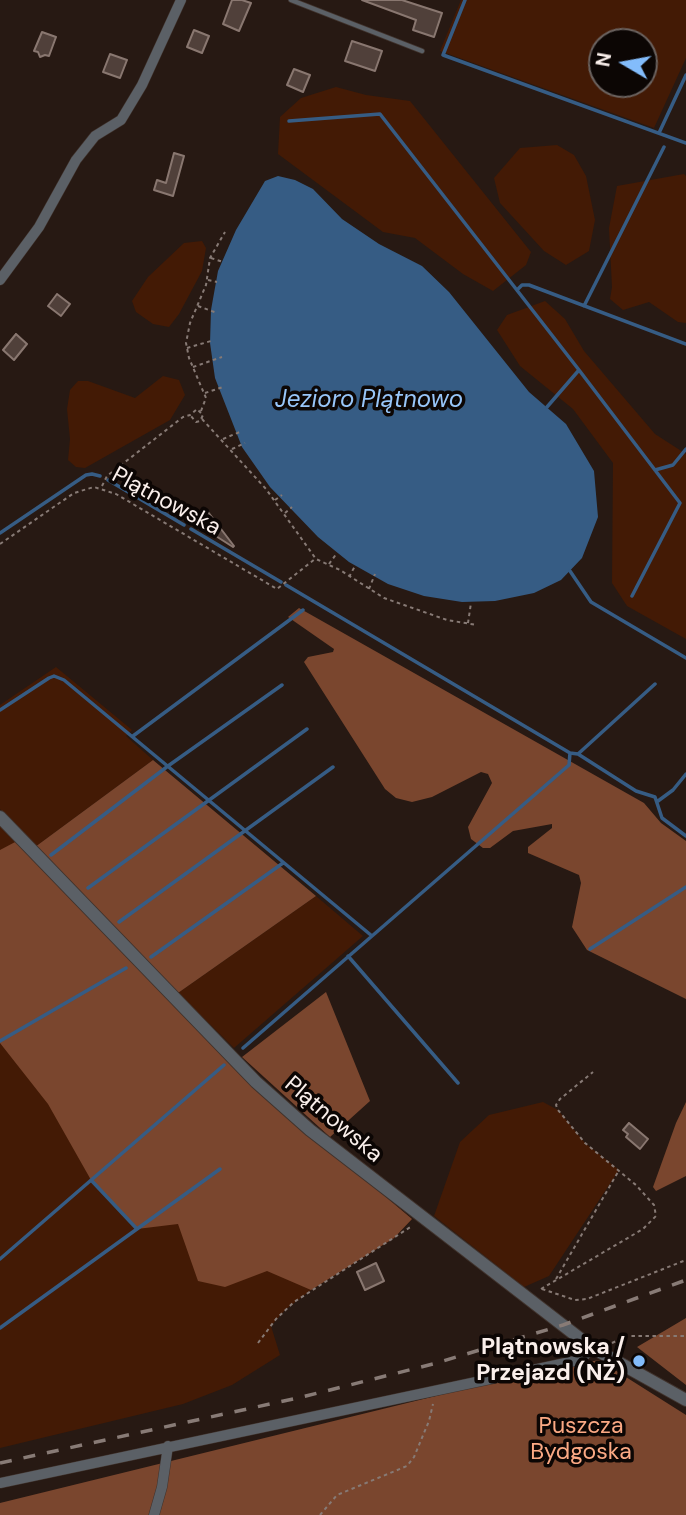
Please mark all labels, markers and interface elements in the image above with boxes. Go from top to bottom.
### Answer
north arrow [588,28,658,98]
text: N [590,51,617,69]
water label: Jezioro Plątnowo [275,387,463,415]
street label: Plątnowska [107,462,225,542]
street label: Plątnowska [278,1071,388,1169]
place label: Plątnowska / Przejazd (NŻ) [476,1334,625,1388]
marker: Plątnowska / Przejazd (NŻ) [631,1353,647,1369]
park label: Puszcza Bydgoska [530,1413,632,1467]

